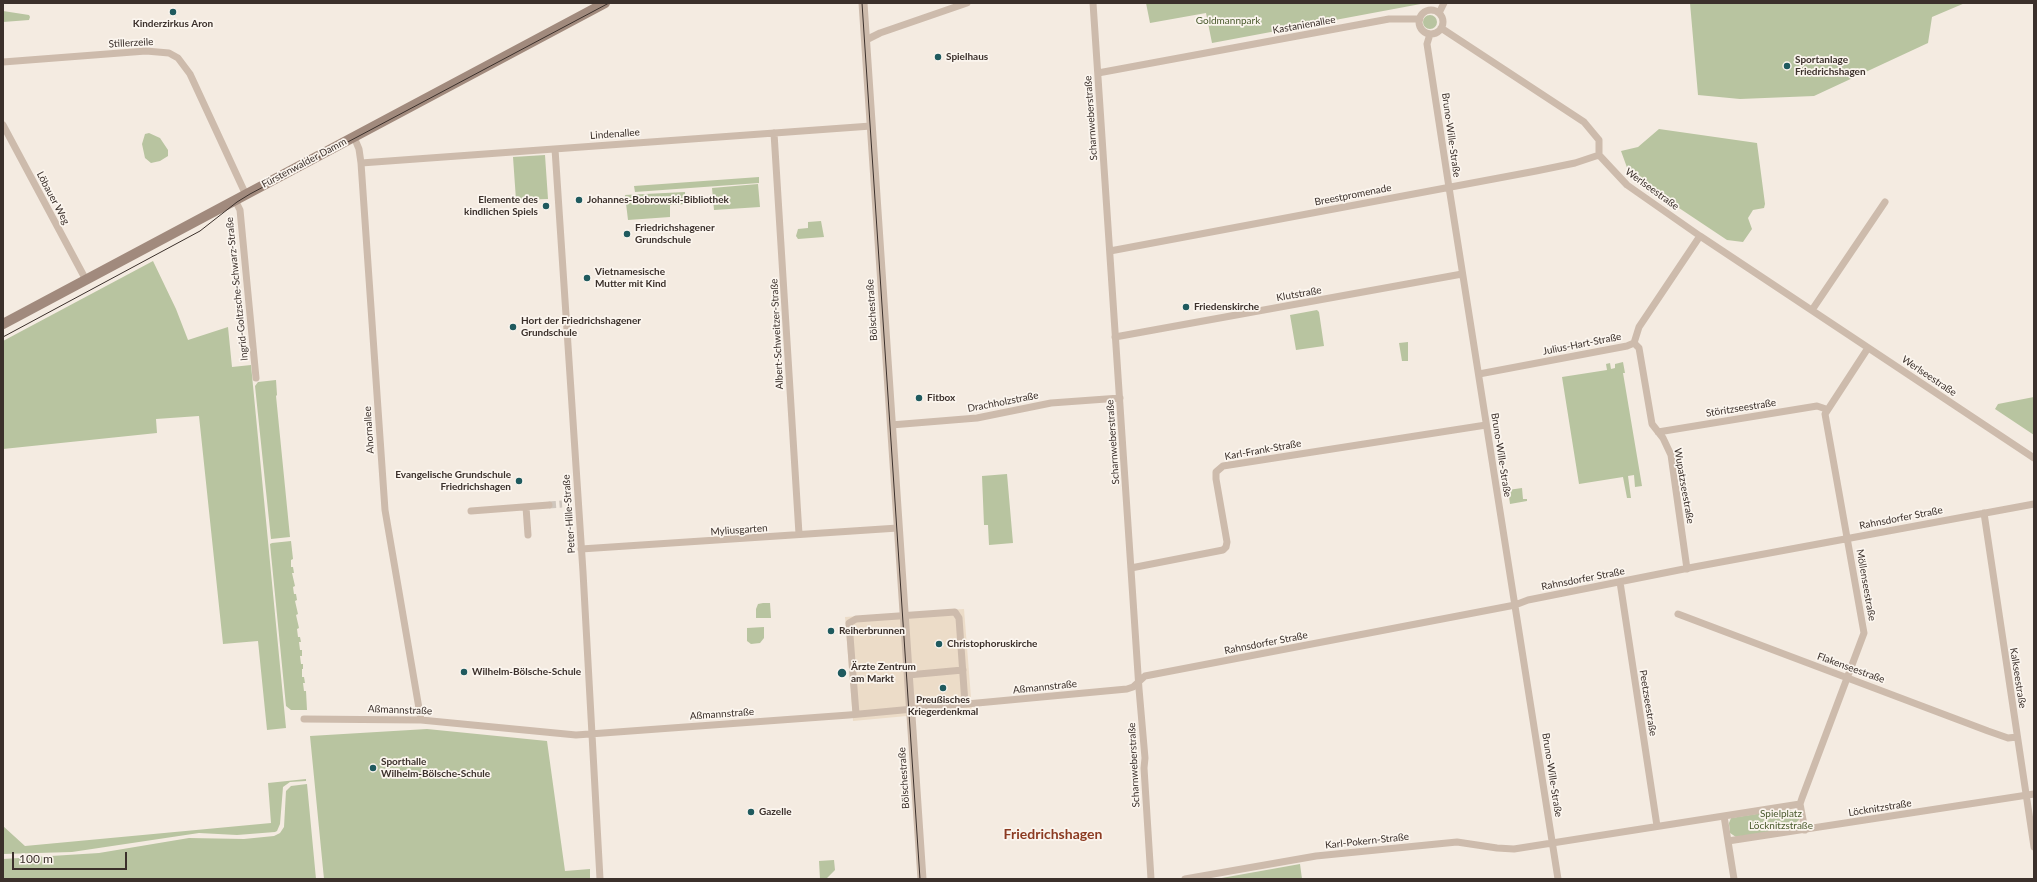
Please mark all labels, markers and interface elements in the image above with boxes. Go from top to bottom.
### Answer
marker: Kinderzirkus Aron [168,7,178,17]
street label: Kastanienallee [1272,14,1336,36]
park label: Goldmannpark [1196,15,1260,27]
place label: Kinderzirkus Aron [133,18,213,30]
street label: Stillerzeile [108,36,154,50]
place label: Spielhaus [946,51,988,63]
marker: Spielhaus [933,52,943,62]
place label: Sportanlage Friedrichshagen [1795,54,1866,78]
marker: Sportanlage Friedrichshagen [1782,61,1792,71]
street label: Scharnweberstraße [1082,75,1100,161]
street label: Bruno-Wille-Straße [1439,92,1463,178]
street label: Lindenallee [590,126,640,142]
street label: Fürstenwalder Damm [260,136,348,190]
street label: Werlseestraße [1623,165,1681,213]
street label: Löbauer Weg [34,169,72,227]
street label: Breestpromenade [1314,182,1392,208]
place label: Elemente des kindlichen Spiels [464,194,538,218]
place label: Johannes-Bobrowski-Bibliothek [587,194,729,206]
marker: Johannes-Bobrowski-Bibliothek [574,195,584,205]
marker: Elemente des kindlichen Spiels [541,201,551,211]
street label: Ingrid-Goltzsche-Schwarz-Straße [223,216,251,362]
place label: Friedrichshagener Grundschule [635,222,715,246]
marker: Friedrichshagener Grundschule [622,229,632,239]
place label: Vietnamesische Mutter mit Kind [595,266,666,290]
marker: Vietnamesische Mutter mit Kind [582,273,592,283]
street label: Albert-Schweitzer-Straße [768,278,786,390]
street label: Bölschestraße [864,279,880,341]
street label: Klutstraße [1275,284,1323,304]
place label: Friedenskirche [1194,301,1259,313]
marker: Friedenskirche [1181,302,1191,312]
place label: Hort der Friedrichshagener Grundschule [521,315,641,338]
marker: Hort der Friedrichshagener Grundschule [508,322,518,332]
street label: Julius-Hart-Straße [1542,330,1622,358]
street label: Werlseestraße [1899,353,1959,399]
street label: Drachholzstraße [966,389,1040,415]
place label: Fitbox [927,392,955,404]
marker: Fitbox [914,393,924,403]
street label: Störitzseestraße [1705,397,1777,419]
street label: Scharnweberstraße [1104,399,1122,485]
street label: Ahornallee [361,406,377,454]
street label: Bruno-Wille-Straße [1488,412,1514,498]
street label: Karl-Frank-Straße [1224,437,1302,463]
street label: Wupatzseestraße [1671,447,1697,525]
place label: Evangelische Grundschule Friedrichshagen [395,469,511,492]
street label: Peter-Hille-Straße [560,474,578,554]
marker: Evangelische Grundschule Friedrichshagen [514,476,524,486]
street label: Rahnsdorfer Straße [1858,504,1944,532]
street label: Myliusgarten [710,522,768,538]
street label: Möllenseestraße [1854,548,1878,622]
street label: Rahnsdorfer Straße [1540,565,1626,593]
place label: Reiherbrunnen [839,625,905,637]
marker: Reiherbrunnen [826,626,836,636]
street label: Rahnsdorfer Straße [1223,629,1309,657]
place label: Christophoruskirche [947,638,1037,650]
marker: Christophoruskirche [934,639,944,649]
street label: Kalkseestraße [2007,647,2029,709]
street label: Flakenseestraße [1816,650,1886,686]
place label: Ärzte Zentrum am Markt [851,661,916,684]
place label: Wilhelm-Bölsche-Schule [472,666,581,678]
marker: Wilhelm-Bölsche-Schule [459,667,469,677]
marker: Ärzte Zentrum am Markt [836,667,848,679]
street label: Peetzseestraße [1637,669,1659,737]
street label: Aßmannstraße [1012,678,1078,696]
marker: Preußisches Kriegerdenkmal [938,683,948,693]
place label: Preußisches Kriegerdenkmal [908,694,978,718]
street label: Aßmannstraße [368,703,432,717]
street label: Aßmannstraße [689,706,755,722]
street label: Scharnweberstraße [1126,722,1142,808]
street label: Bruno-Wille-Straße [1539,732,1565,818]
street label: Bölschestraße [896,747,912,809]
place label: Sporthalle Wilhelm-Bölsche-Schule [381,756,490,780]
marker: Sporthalle Wilhelm-Bölsche-Schule [368,763,378,773]
street label: Löcknitzstraße [1848,797,1912,819]
place label: Gazelle [759,806,791,818]
marker: Gazelle [746,807,756,817]
park label: Spielplatz Löcknitzstraße [1749,808,1813,832]
district label: Friedrichshagen [1004,826,1102,842]
street label: Karl-Pokern-Straße [1325,831,1409,851]
scale bar [14,844,129,870]
text: 100 m [19,851,53,866]

